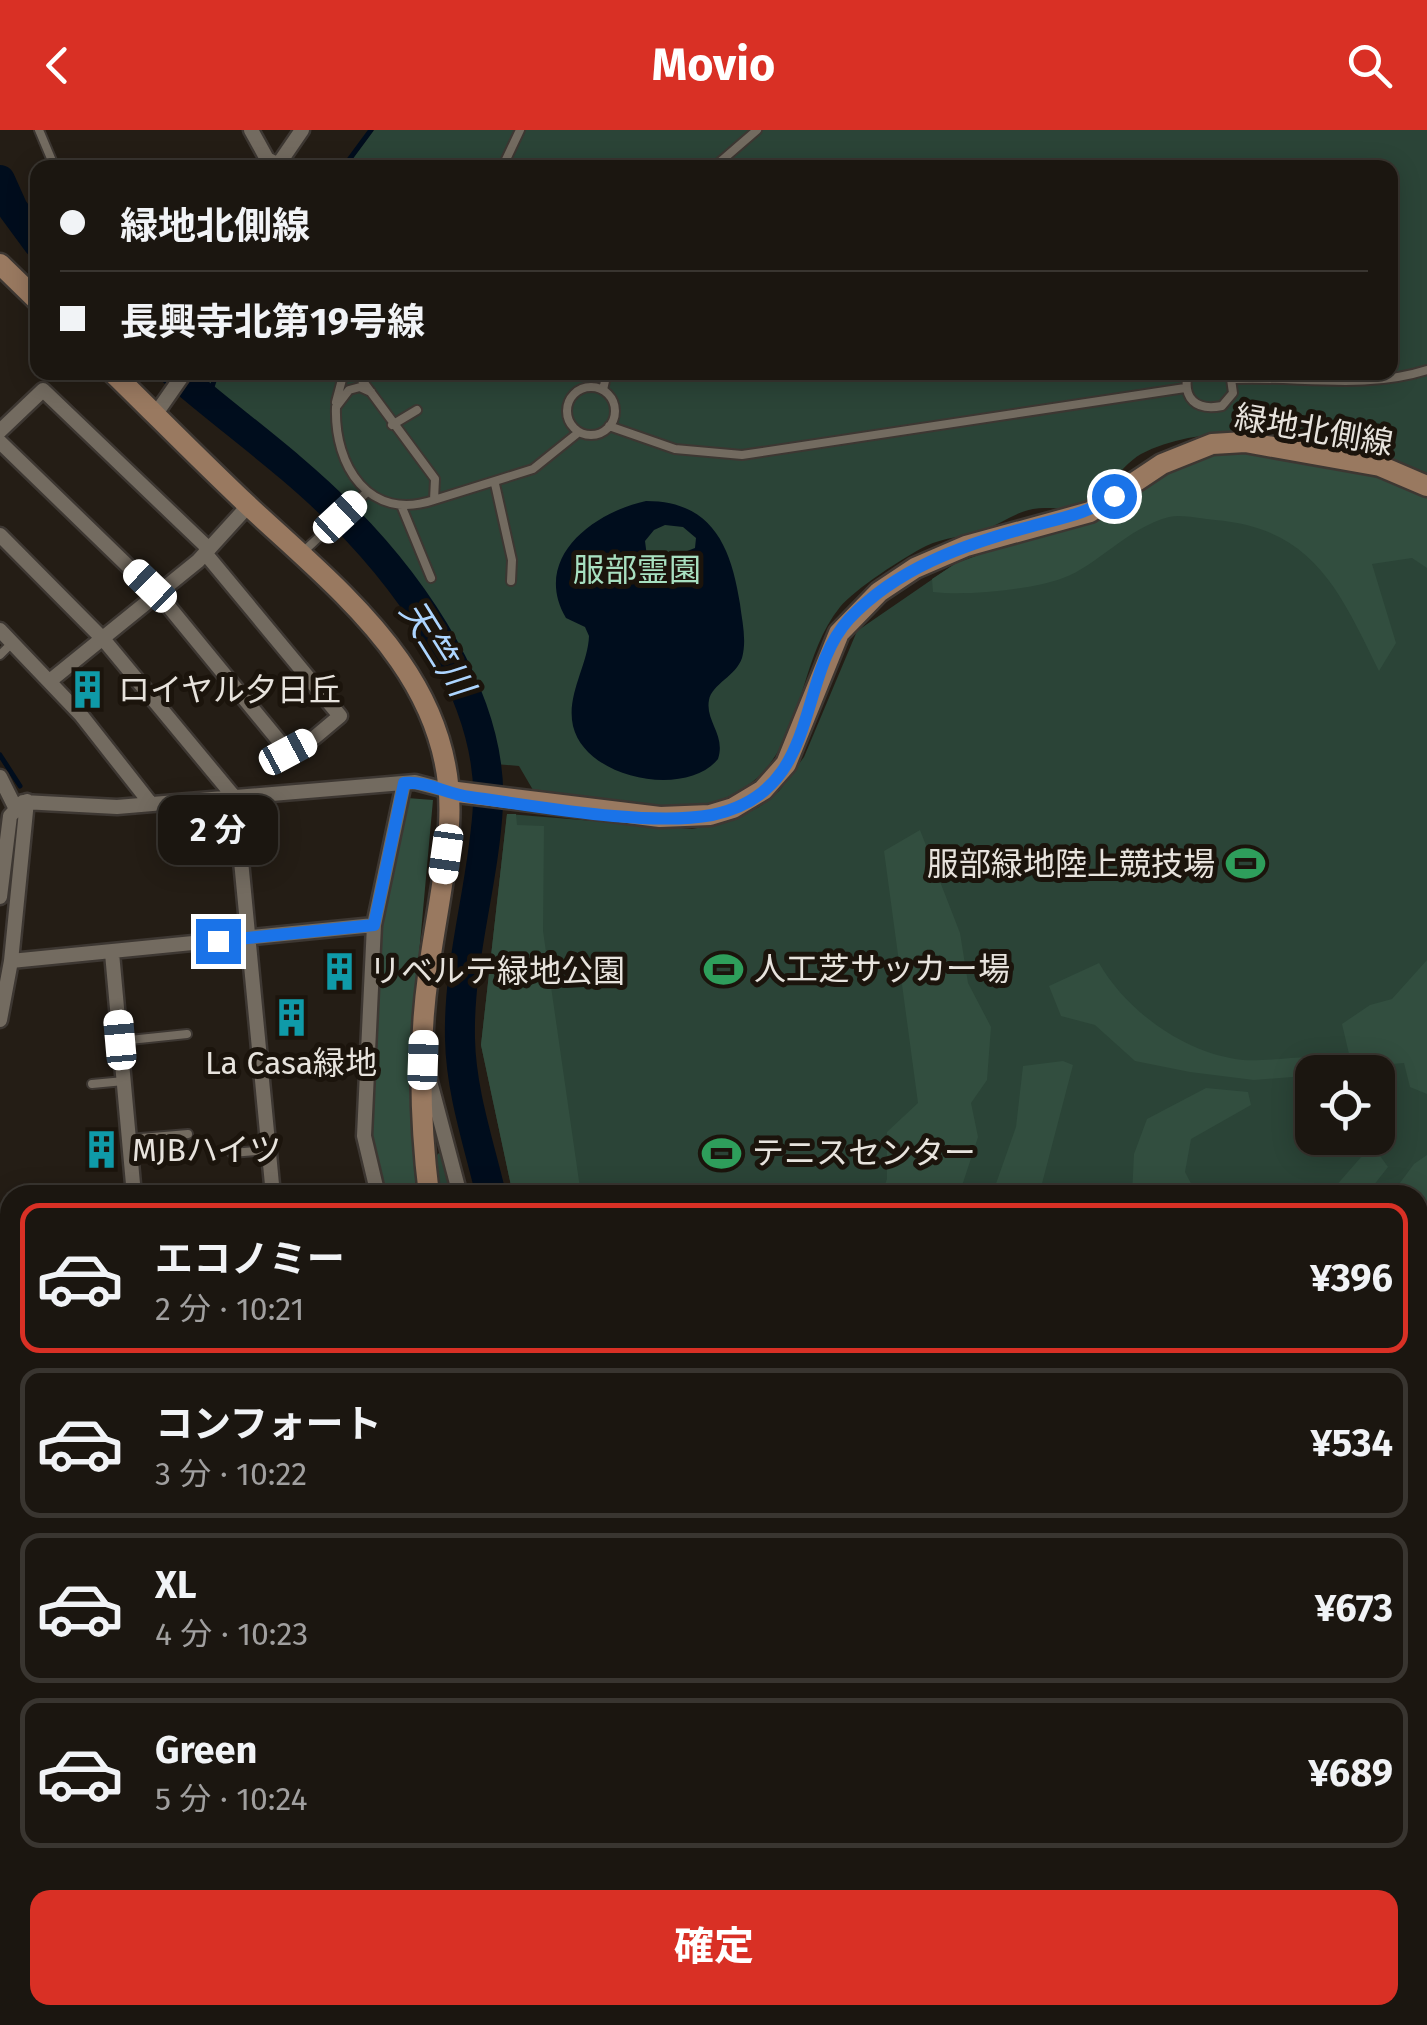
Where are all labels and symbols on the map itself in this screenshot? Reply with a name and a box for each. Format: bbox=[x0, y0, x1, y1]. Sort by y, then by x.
street label: 緑地北側線 bbox=[1232, 397, 1396, 463]
route start bbox=[1092, 474, 1137, 519]
car bbox=[308, 486, 372, 548]
park label: 服部霊園 bbox=[573, 551, 701, 589]
car bbox=[118, 554, 182, 618]
water label: 天竺川 bbox=[391, 592, 485, 707]
building icon: ロイヤル夕日丘 bbox=[67, 669, 109, 711]
place label: ロイヤル夕日丘 bbox=[118, 671, 341, 709]
car bbox=[254, 725, 322, 779]
callout: 2 分 bbox=[158, 796, 278, 866]
car bbox=[427, 822, 465, 886]
sports icon: 服部緑地陸上競技場 bbox=[1224, 843, 1266, 885]
place label: 服部緑地陸上競技場 bbox=[927, 845, 1215, 883]
route end bbox=[196, 919, 241, 964]
sports icon: 人工芝サッカー場 bbox=[703, 948, 745, 990]
building icon: リベルテ緑地公園 bbox=[318, 950, 360, 992]
place label: 人工芝サッカー場 bbox=[754, 950, 1010, 988]
place label: リベルテ緑地公園 bbox=[369, 952, 625, 990]
building icon: La Casa緑地 bbox=[270, 997, 312, 1039]
car bbox=[102, 1009, 138, 1071]
car bbox=[407, 1029, 439, 1091]
place label: La Casa緑地 bbox=[205, 1044, 377, 1082]
building icon: MJBハイツ bbox=[81, 1129, 123, 1171]
place label: MJBハイツ bbox=[132, 1131, 281, 1169]
sports icon: テニスセンター bbox=[701, 1132, 743, 1174]
place label: テニスセンター bbox=[752, 1134, 976, 1172]

